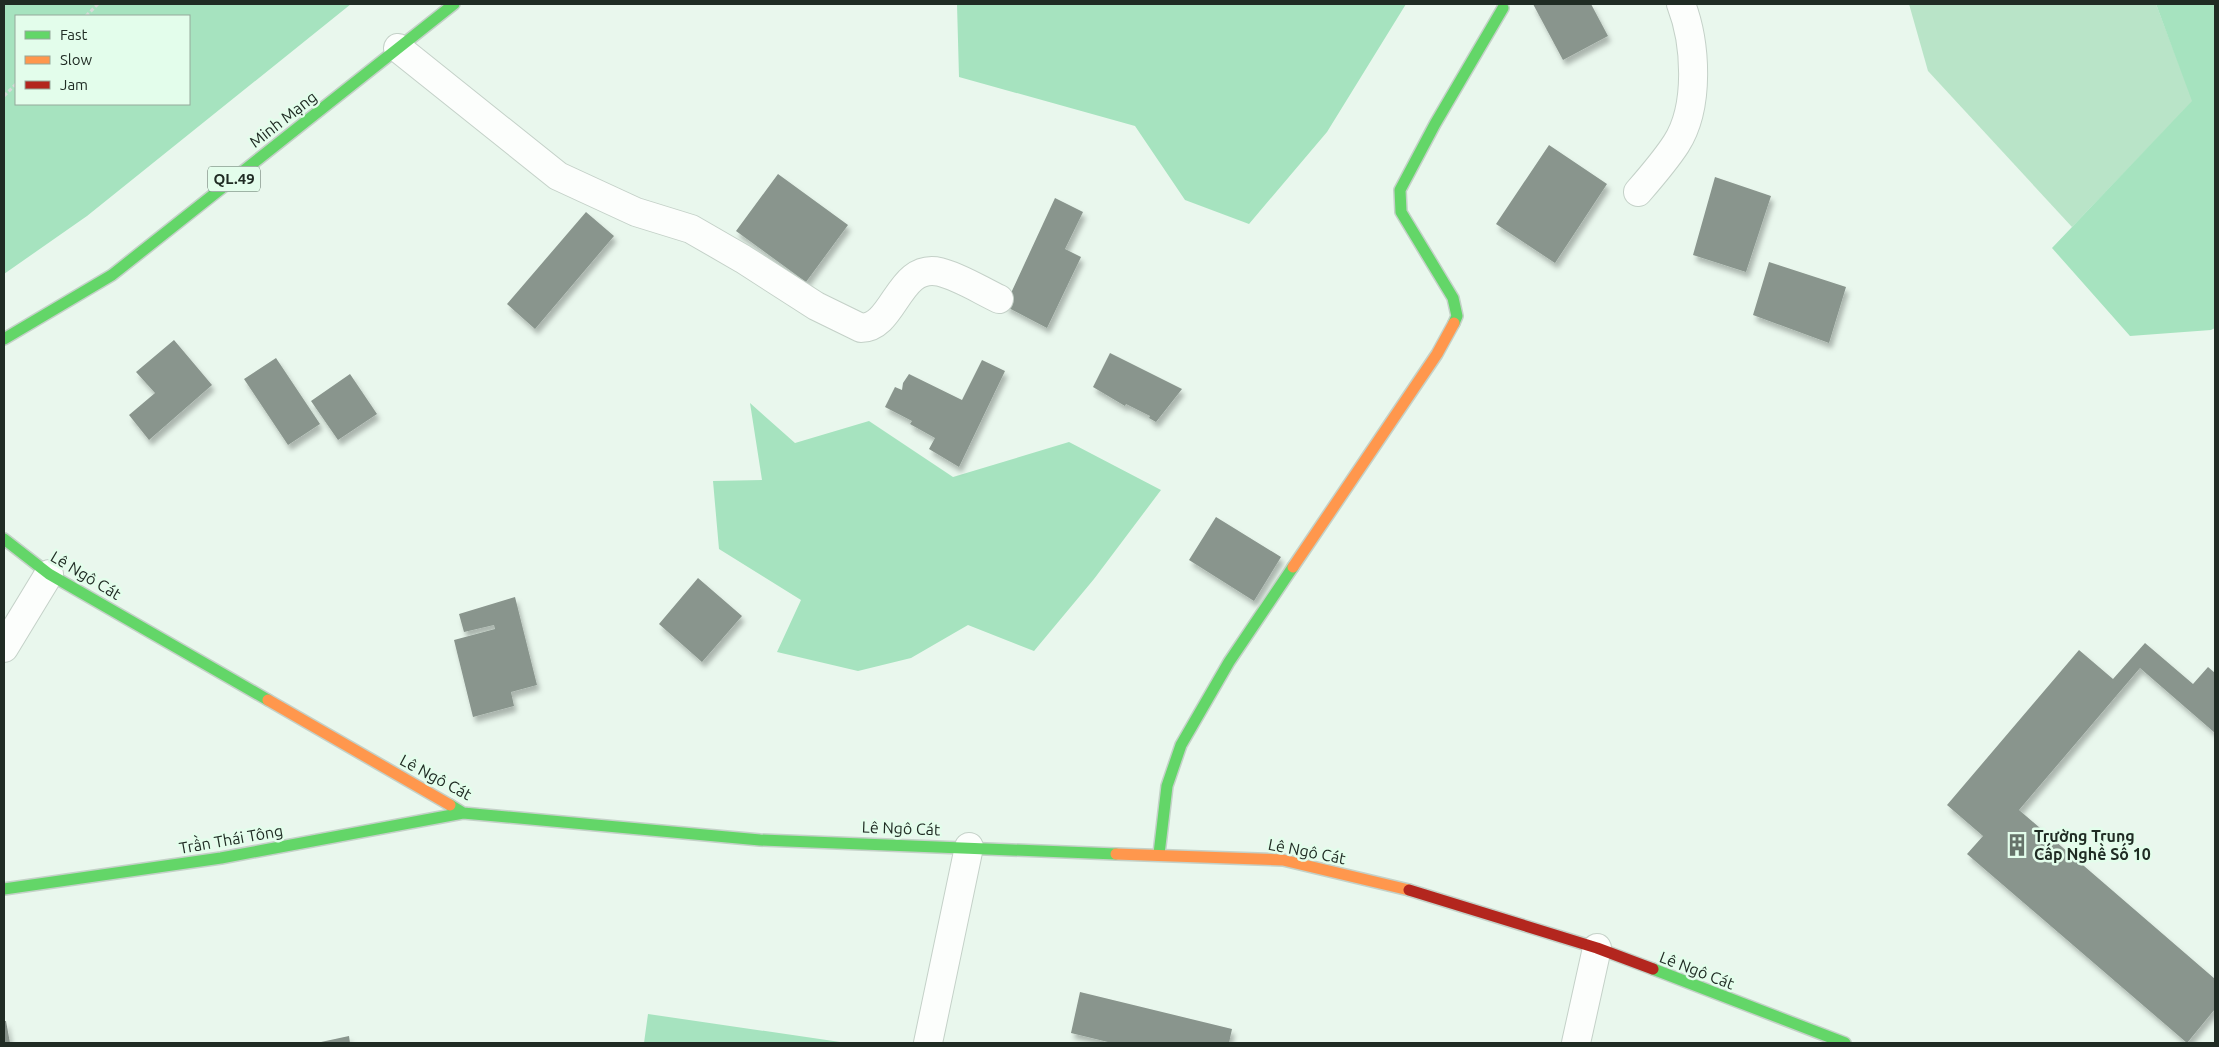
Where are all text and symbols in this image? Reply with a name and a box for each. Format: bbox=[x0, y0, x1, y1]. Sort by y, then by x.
legend bbox=[15, 15, 190, 105]
text: Fast bbox=[60, 26, 88, 43]
text: Slow bbox=[60, 51, 93, 68]
text: Jam bbox=[60, 76, 88, 93]
street label: Minh Mạng bbox=[246, 87, 320, 151]
road number: QL.49 bbox=[208, 166, 260, 192]
street label: Lê Ngô Cát bbox=[48, 547, 125, 603]
street label: Lê Ngô Cát bbox=[397, 751, 476, 804]
street label: Trần Thái Tông bbox=[177, 818, 284, 857]
street label: Lê Ngô Cát bbox=[861, 818, 941, 838]
place label: Trường Trung Cấp Nghề Số 10 bbox=[2034, 827, 2151, 863]
building icon: Trường Trung Cấp Nghề Số 10 bbox=[2004, 832, 2030, 858]
street label: Lê Ngô Cát bbox=[1267, 835, 1348, 867]
street label: Lê Ngô Cát bbox=[1657, 948, 1738, 993]

